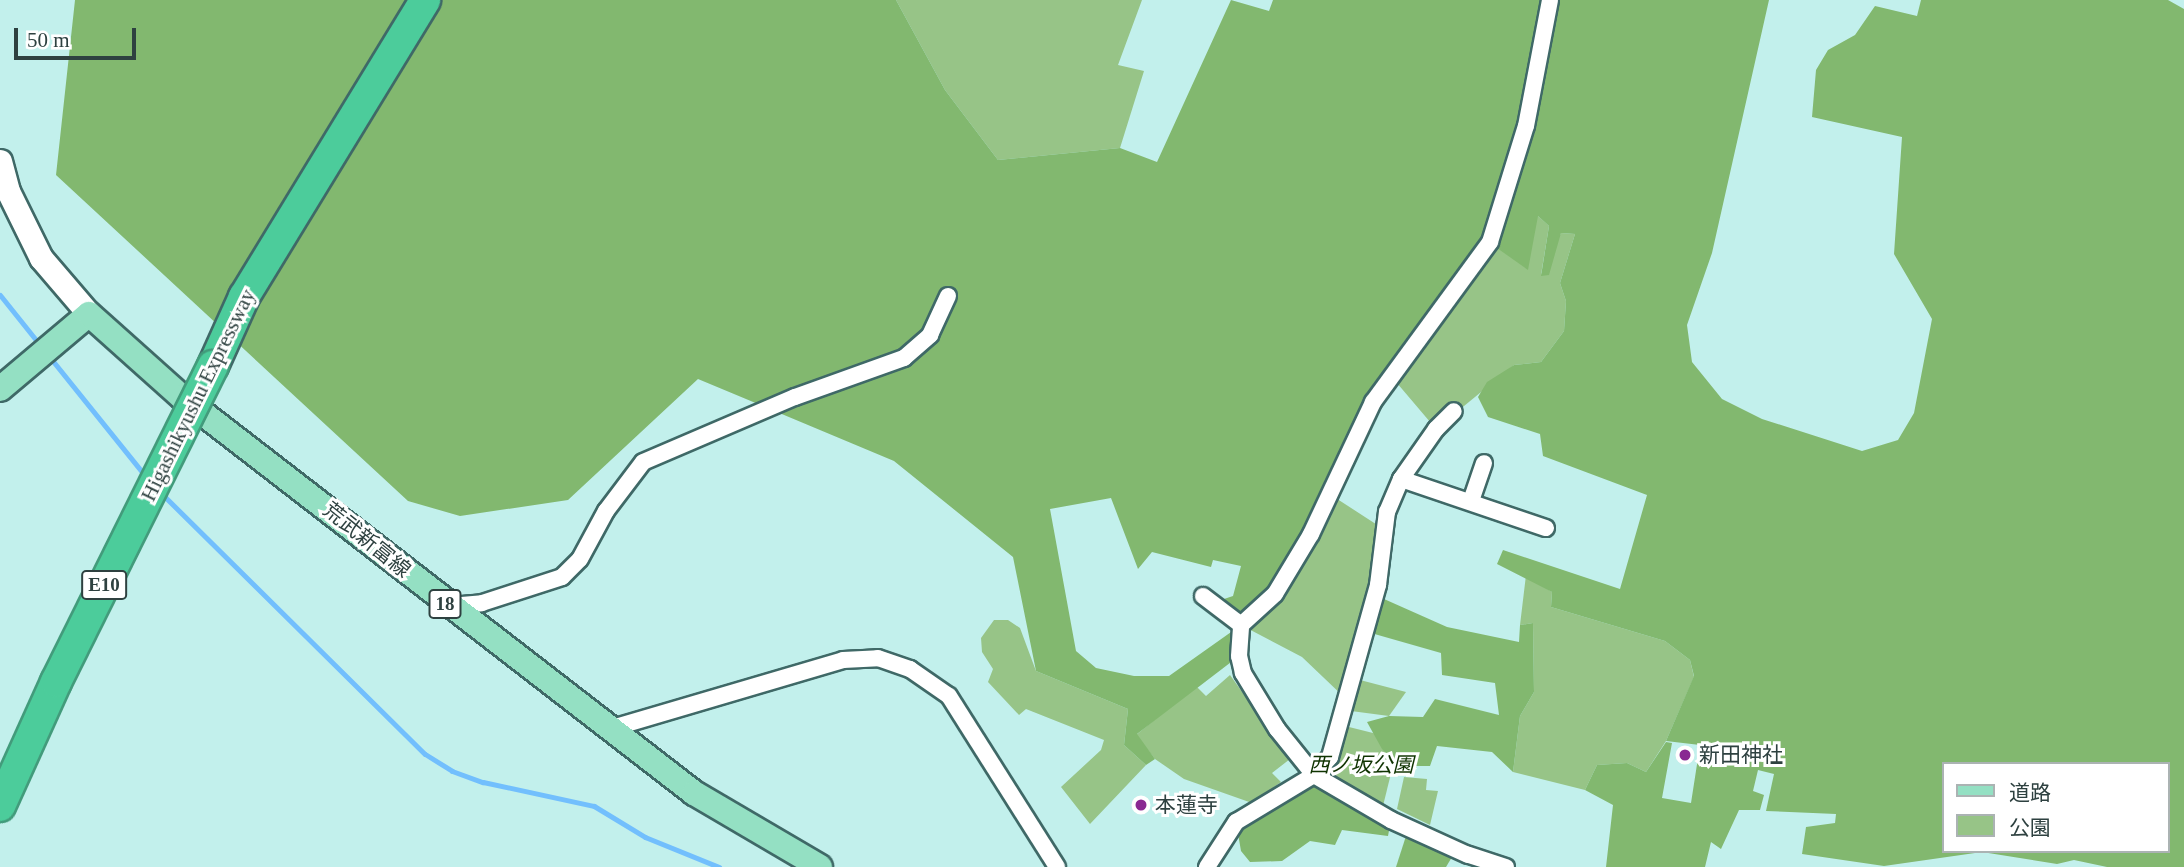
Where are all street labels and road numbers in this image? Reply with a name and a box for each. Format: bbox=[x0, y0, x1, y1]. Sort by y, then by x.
street label: Higashikyushu Expressway bbox=[136, 285, 260, 505]
street label: 荒武新富線 bbox=[318, 497, 416, 583]
road number: E10 bbox=[80, 570, 128, 600]
road number: 18 bbox=[428, 589, 462, 620]

